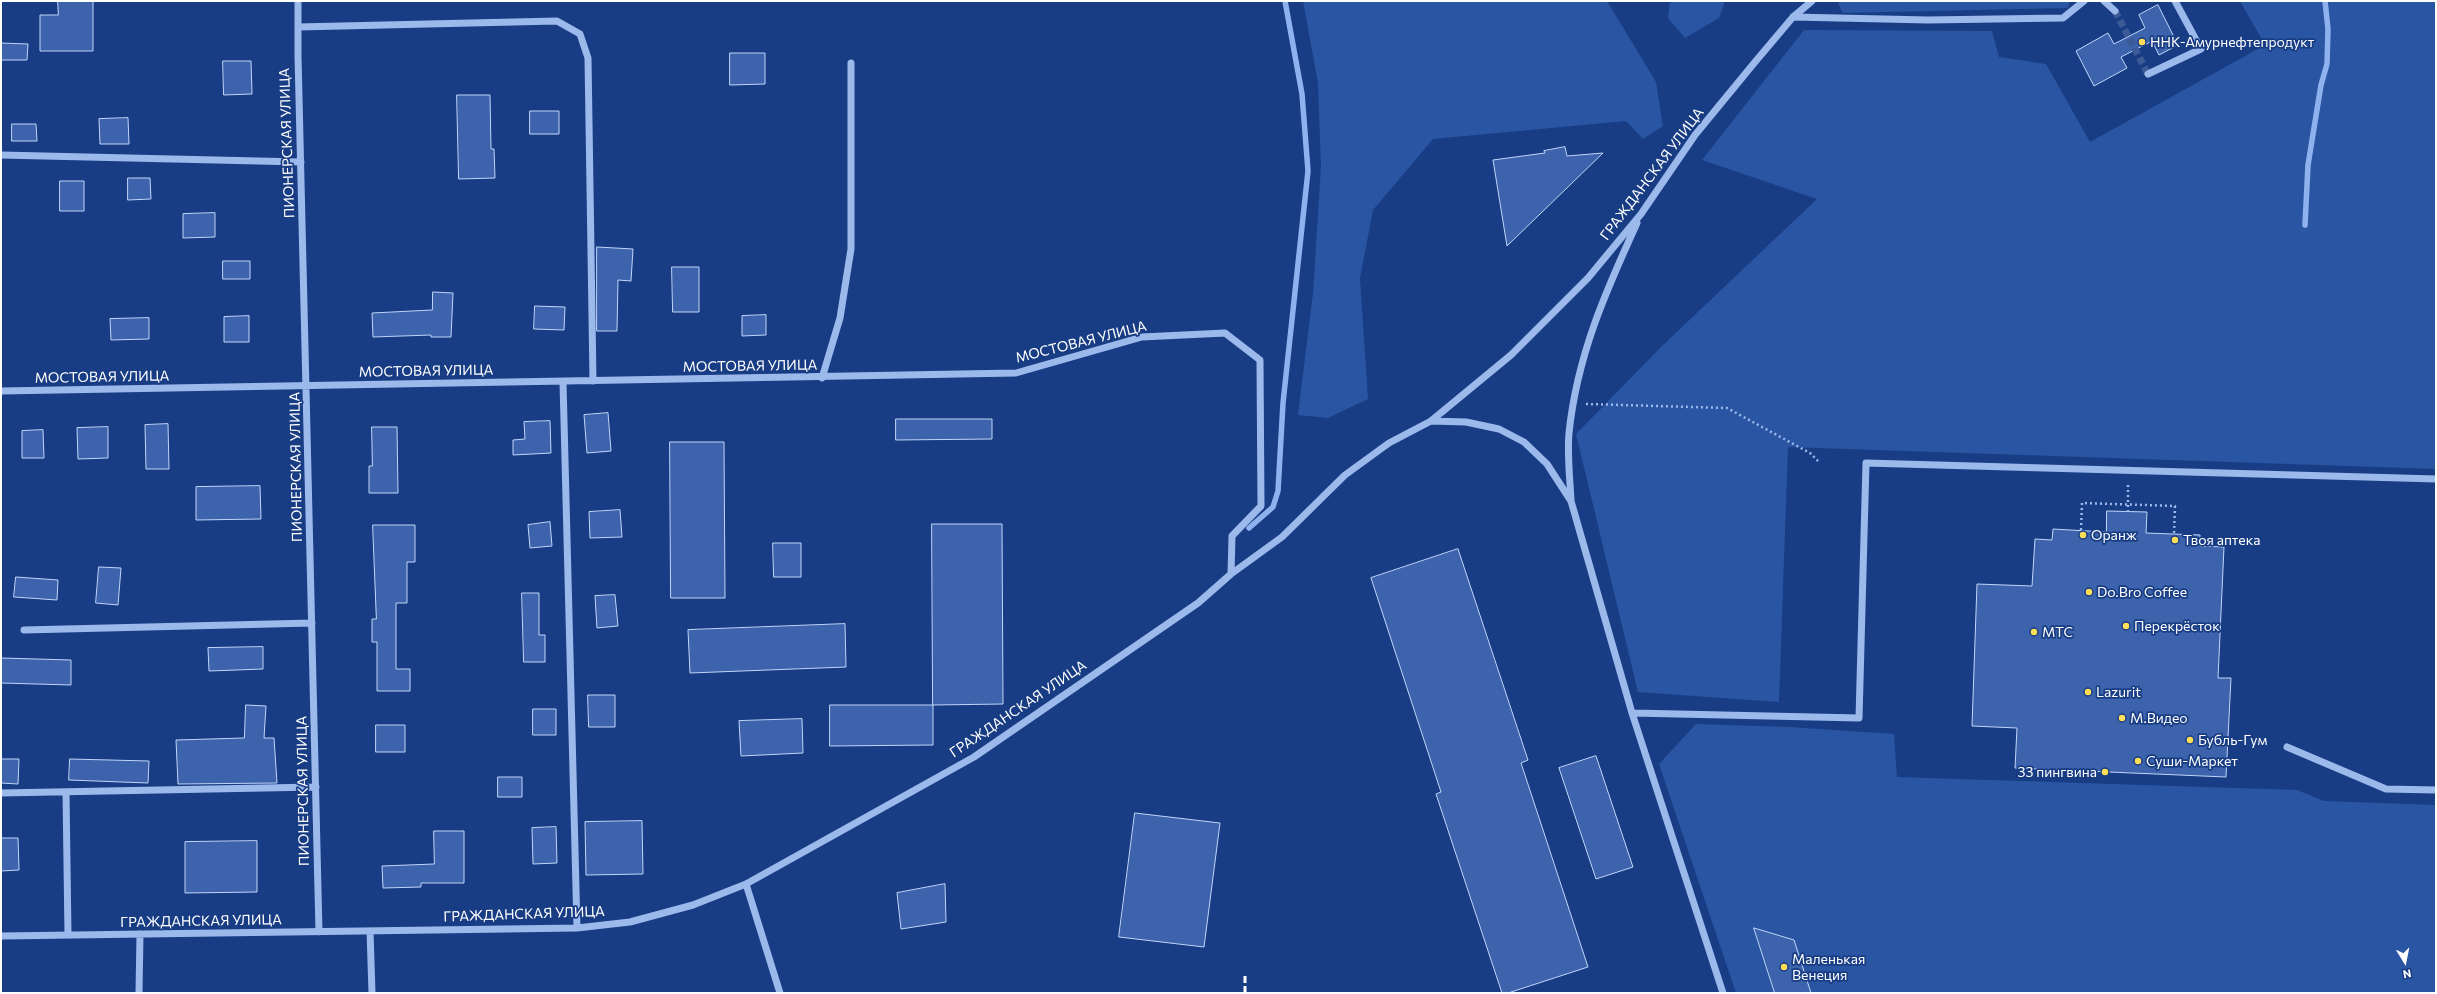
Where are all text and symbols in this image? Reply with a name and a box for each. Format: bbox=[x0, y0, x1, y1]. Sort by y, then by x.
place label: ННК-Амурнефтепродукт bbox=[2150, 34, 2314, 50]
marker: ННК-Амурнефтепродукт bbox=[2137, 37, 2147, 47]
street label: ПИОНЕРСКАЯ УЛИЦА bbox=[276, 68, 298, 218]
street label: ГРАЖДАНСКАЯ УЛИЦА bbox=[1597, 104, 1707, 244]
street label: МОСТОВАЯ УЛИЦА bbox=[1014, 318, 1148, 366]
street label: МОСТОВАЯ УЛИЦА bbox=[683, 356, 817, 376]
street label: МОСТОВАЯ УЛИЦА bbox=[359, 361, 493, 381]
street label: МОСТОВАЯ УЛИЦА bbox=[35, 367, 169, 387]
street label: ПИОНЕРСКАЯ УЛИЦА bbox=[286, 392, 306, 542]
place label: Оранж bbox=[2091, 527, 2137, 543]
marker: Оранж bbox=[2078, 530, 2088, 540]
place label: Твоя аптека bbox=[2183, 532, 2260, 548]
marker: Твоя аптека bbox=[2170, 535, 2180, 545]
place label: Do.Bro Coffee bbox=[2097, 584, 2187, 600]
marker: Do.Bro Coffee bbox=[2084, 587, 2094, 597]
place label: Перекрёсток bbox=[2134, 618, 2220, 634]
marker: Перекрёсток bbox=[2121, 621, 2131, 631]
place label: МТС bbox=[2042, 624, 2073, 640]
marker: МТС bbox=[2029, 627, 2039, 637]
street label: ГРАЖДАНСКАЯ УЛИЦА bbox=[946, 657, 1090, 761]
place label: Lazurit bbox=[2096, 684, 2141, 700]
marker: Lazurit bbox=[2083, 687, 2093, 697]
place label: М.Видео bbox=[2130, 710, 2188, 726]
marker: М.Видео bbox=[2117, 713, 2127, 723]
street label: ПИОНЕРСКАЯ УЛИЦА bbox=[293, 716, 313, 866]
place label: Бубль-Гум bbox=[2198, 732, 2267, 748]
marker: Бубль-Гум bbox=[2185, 735, 2195, 745]
place label: Суши-Маркет bbox=[2146, 753, 2238, 769]
marker: Суши-Маркет bbox=[2133, 756, 2143, 766]
place label: 33 пингвина bbox=[2018, 764, 2097, 780]
marker: 33 пингвина bbox=[2100, 767, 2110, 777]
street label: ГРАЖДАНСКАЯ УЛИЦА bbox=[443, 903, 605, 925]
street label: ГРАЖДАНСКАЯ УЛИЦА bbox=[120, 911, 282, 931]
north arrow bbox=[2385, 942, 2425, 982]
place label: Маленькая Венеция bbox=[1792, 951, 1865, 984]
marker: Маленькая Венеция bbox=[1779, 962, 1789, 972]
text: N bbox=[2402, 967, 2412, 981]

